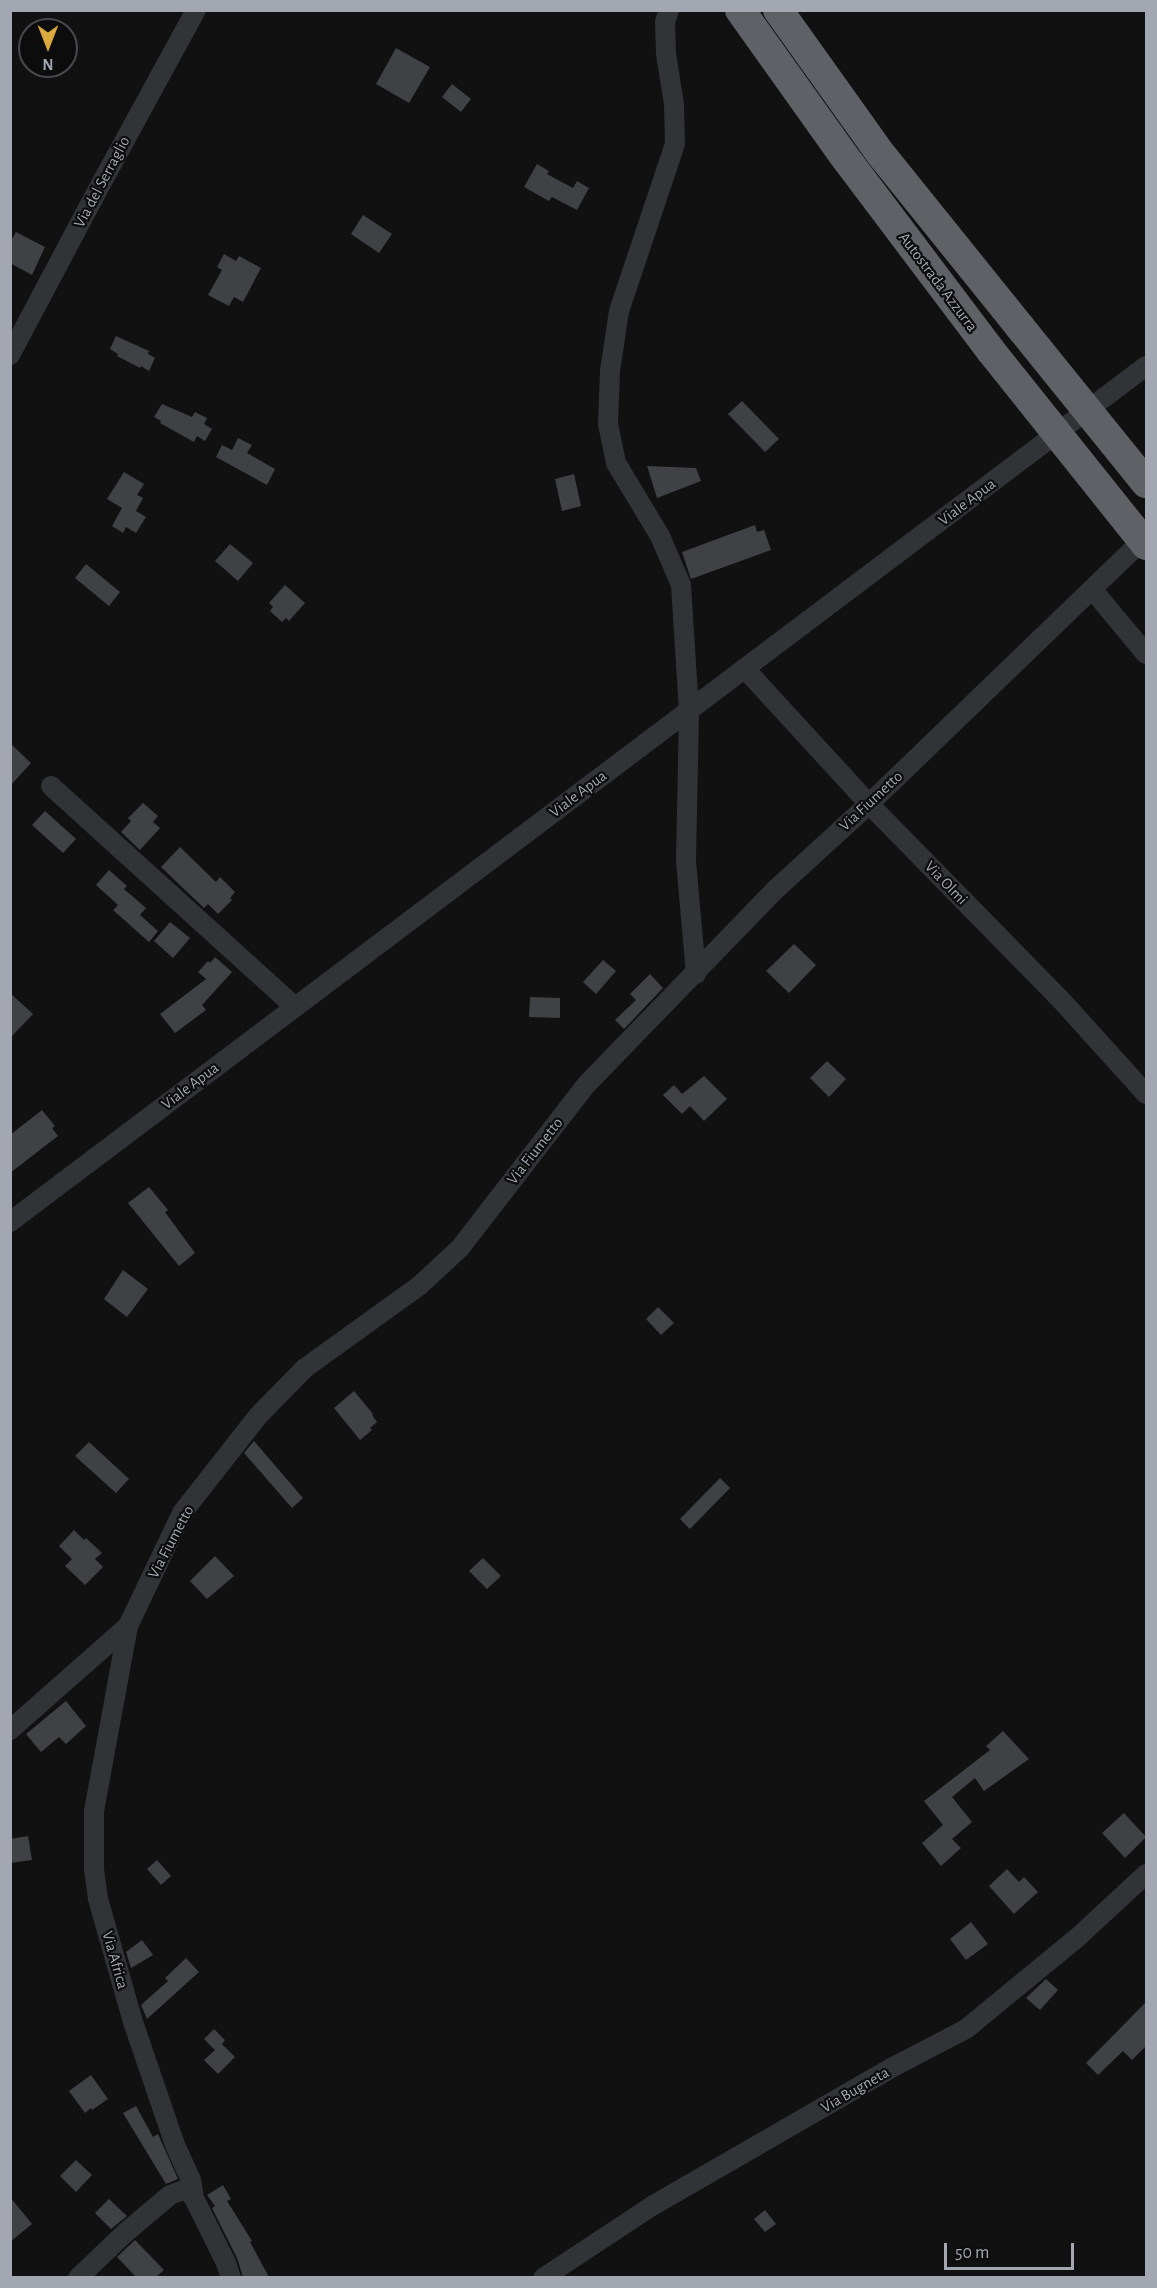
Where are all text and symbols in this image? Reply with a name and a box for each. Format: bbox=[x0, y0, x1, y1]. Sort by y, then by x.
north arrow bbox=[18, 18, 78, 78]
text: N bbox=[42, 56, 54, 72]
street label: Via del Serraglio bbox=[70, 133, 134, 231]
street label: Autostrada Azzurra bbox=[894, 228, 982, 336]
street label: Viale Apua bbox=[935, 474, 999, 530]
street label: Viale Apua bbox=[546, 766, 610, 822]
street label: Via Fiumetto bbox=[835, 767, 907, 835]
street label: Via Olmi bbox=[920, 857, 972, 909]
street label: Viale Apua bbox=[158, 1058, 222, 1114]
street label: Via Fiumetto bbox=[503, 1114, 567, 1188]
street label: Via Fiumetto bbox=[144, 1502, 198, 1582]
street label: Via Africa bbox=[98, 1929, 132, 1991]
street label: Via Bugneta bbox=[817, 2063, 893, 2117]
scale bar bbox=[947, 2231, 1078, 2269]
text: 50 m bbox=[955, 2244, 989, 2262]

